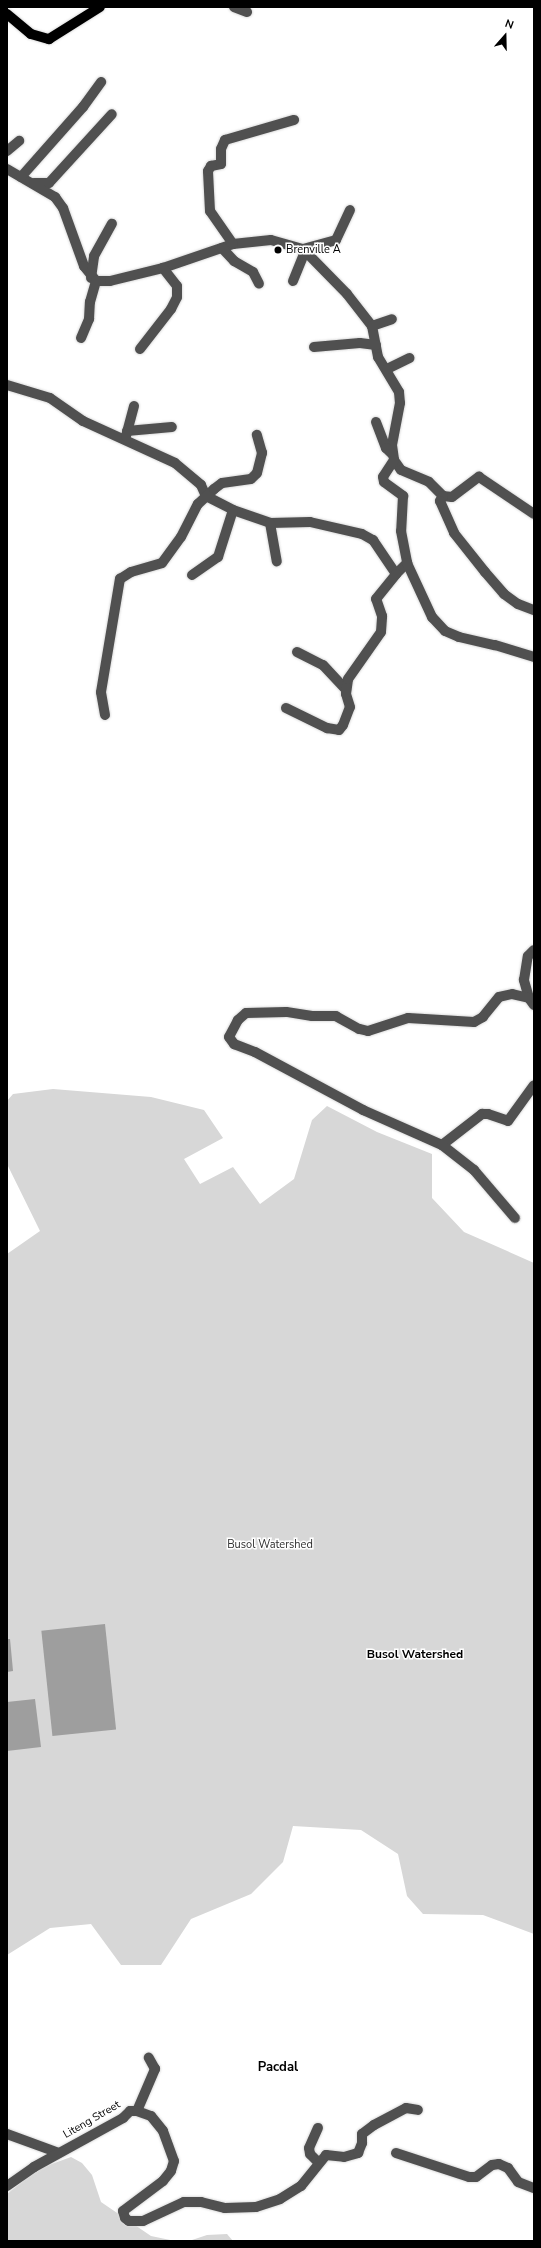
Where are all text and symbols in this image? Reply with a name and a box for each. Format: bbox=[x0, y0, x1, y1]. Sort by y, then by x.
north arrow bbox=[485, 16, 525, 56]
text: N bbox=[503, 16, 516, 33]
place label: Brenville A bbox=[286, 243, 341, 257]
marker: Brenville A bbox=[273, 245, 283, 255]
park label: Busol Watershed bbox=[227, 1538, 313, 1552]
district label: Busol Watershed bbox=[367, 1648, 463, 1662]
district label: Pacdal bbox=[258, 2059, 298, 2075]
street label: Liteng Street bbox=[61, 2098, 123, 2142]

